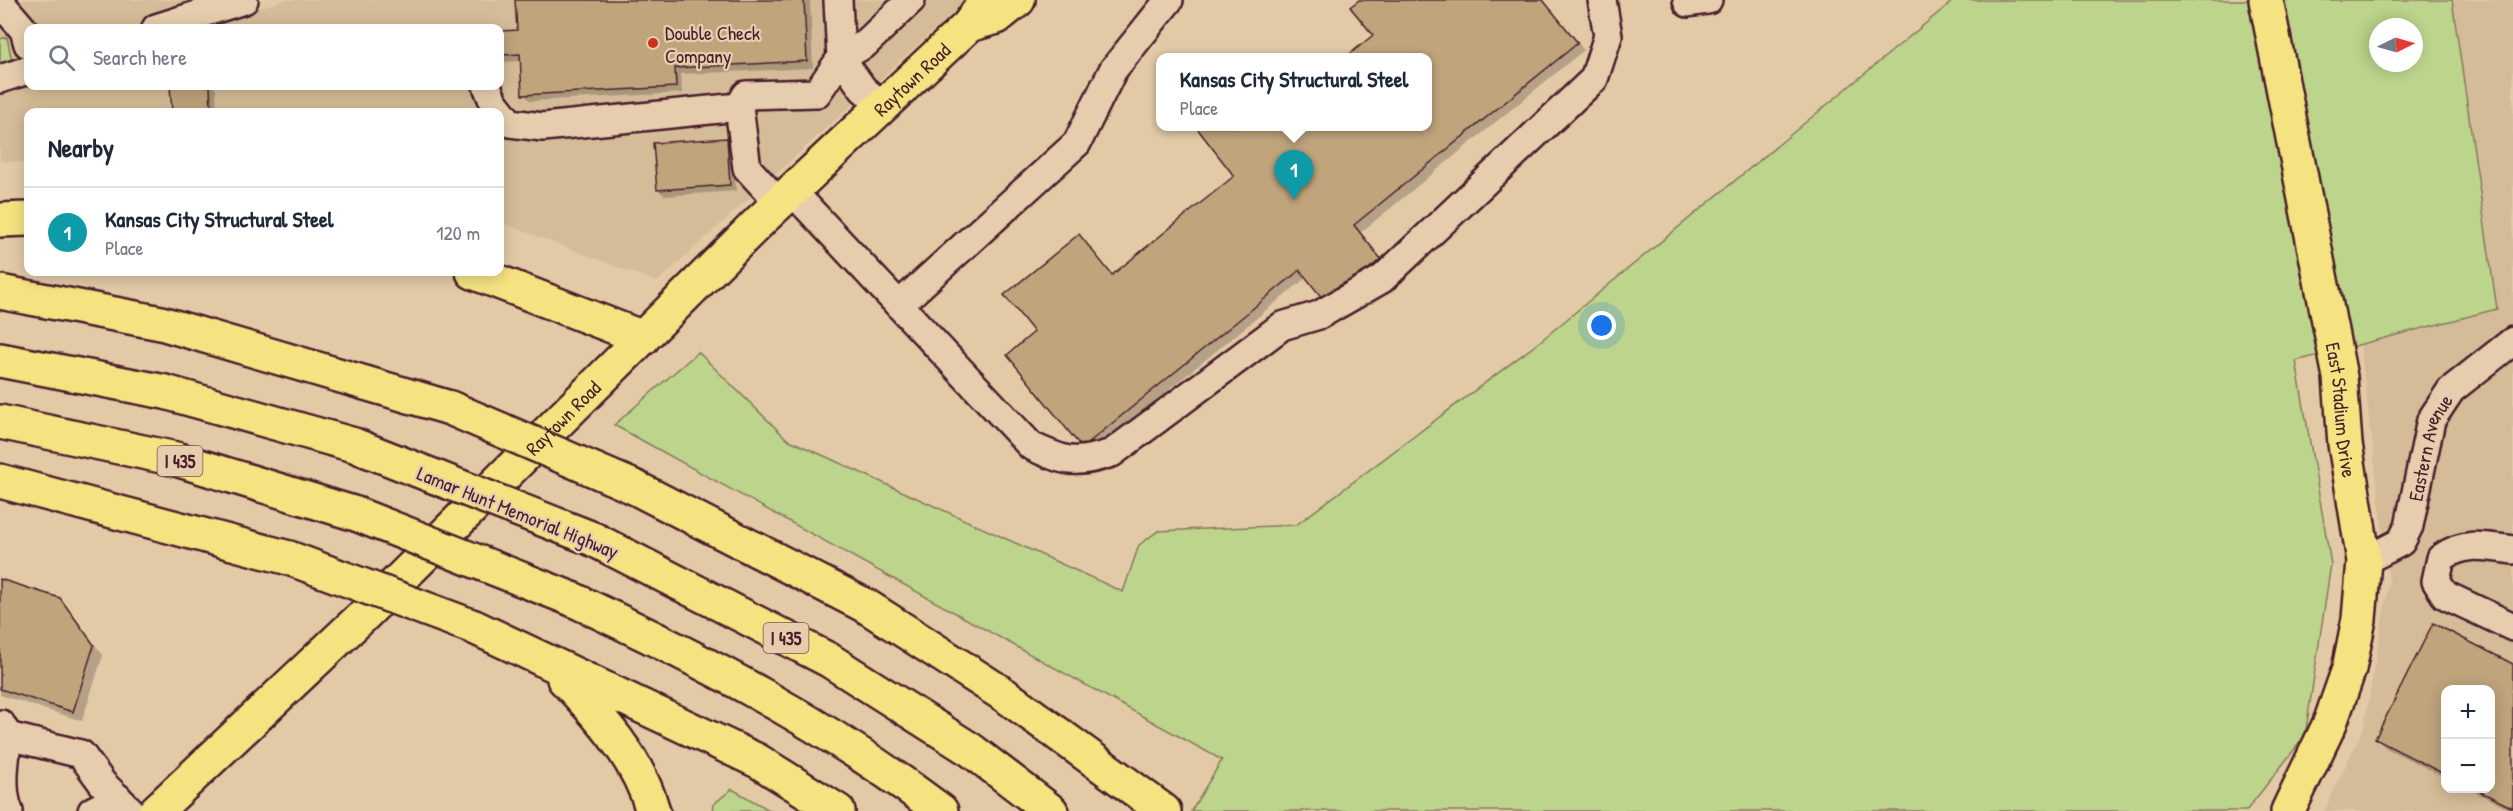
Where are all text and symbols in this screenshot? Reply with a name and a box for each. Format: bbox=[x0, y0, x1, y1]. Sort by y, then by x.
north arrow bbox=[2369, 18, 2423, 72]
place label: Double Check Company bbox=[665, 19, 760, 69]
search box bbox=[24, 24, 504, 90]
marker: Double Check Company bbox=[646, 36, 660, 50]
street label: Raytown Road bbox=[867, 36, 956, 122]
icon: search bbox=[45, 41, 78, 74]
text: Search here bbox=[93, 42, 187, 72]
popup bbox=[1156, 53, 1432, 131]
text: Kansas City Structural Steel bbox=[1180, 64, 1408, 94]
text: Place bbox=[1180, 94, 1218, 121]
text: Nearby bbox=[48, 130, 114, 165]
pin: 1 bbox=[1274, 150, 1314, 200]
text: Kansas City Structural Steel bbox=[105, 204, 334, 234]
text: 1 bbox=[64, 219, 71, 246]
text: 120 m bbox=[436, 219, 480, 246]
text: Place bbox=[105, 234, 144, 261]
your location bbox=[1587, 311, 1616, 340]
street label: East Stadium Drive bbox=[2320, 340, 2364, 479]
street label: Raytown Road bbox=[519, 374, 606, 461]
street label: Eastern Avenue bbox=[2401, 388, 2458, 503]
road number: I 435 bbox=[158, 446, 202, 476]
street label: Lamar Hunt Memorial Highway bbox=[413, 459, 623, 565]
road number: I 435 bbox=[764, 623, 808, 653]
map controls bbox=[2441, 685, 2495, 793]
button: + bbox=[2441, 685, 2495, 739]
button: − bbox=[2441, 739, 2495, 793]

